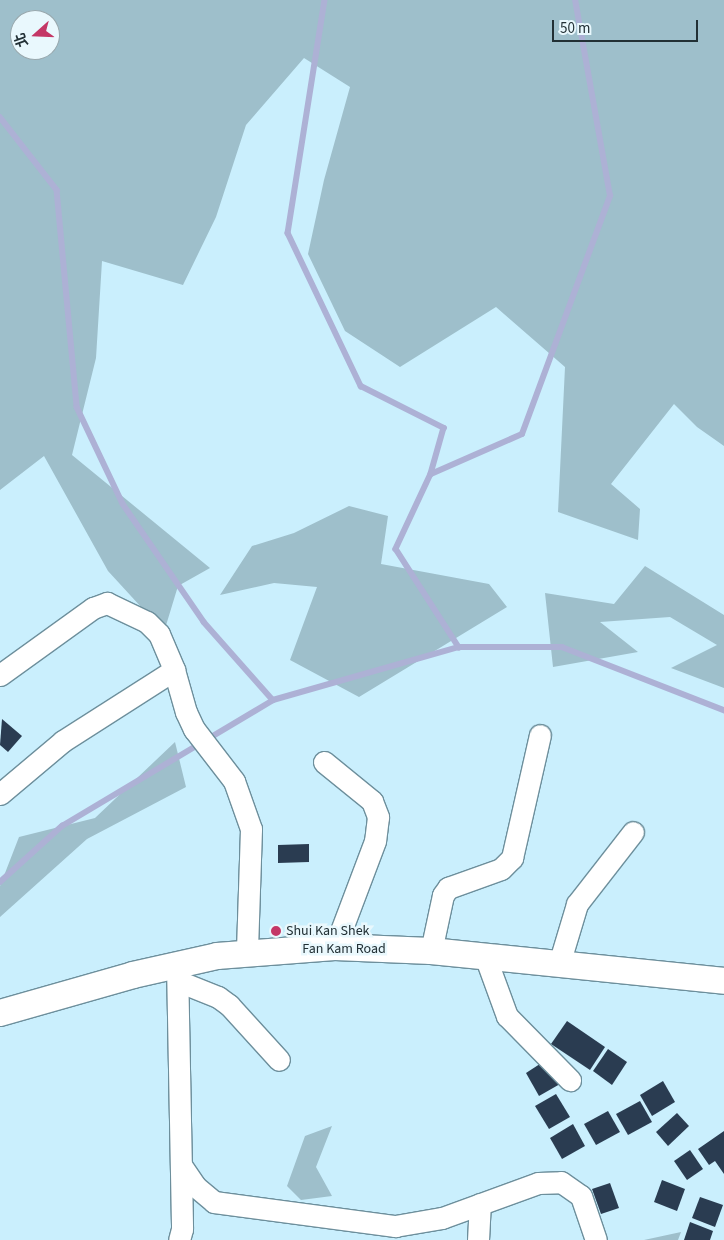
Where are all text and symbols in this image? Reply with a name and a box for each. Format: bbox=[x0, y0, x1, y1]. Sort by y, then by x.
north arrow bbox=[10, 10, 60, 60]
scale bar bbox=[554, 10, 700, 42]
text: 50 m bbox=[560, 18, 590, 39]
text: 北 bbox=[10, 30, 34, 50]
place label: Shui Kan Shek bbox=[286, 923, 370, 939]
marker: Shui Kan Shek bbox=[270, 925, 282, 937]
street label: Fan Kam Road bbox=[302, 941, 386, 957]

